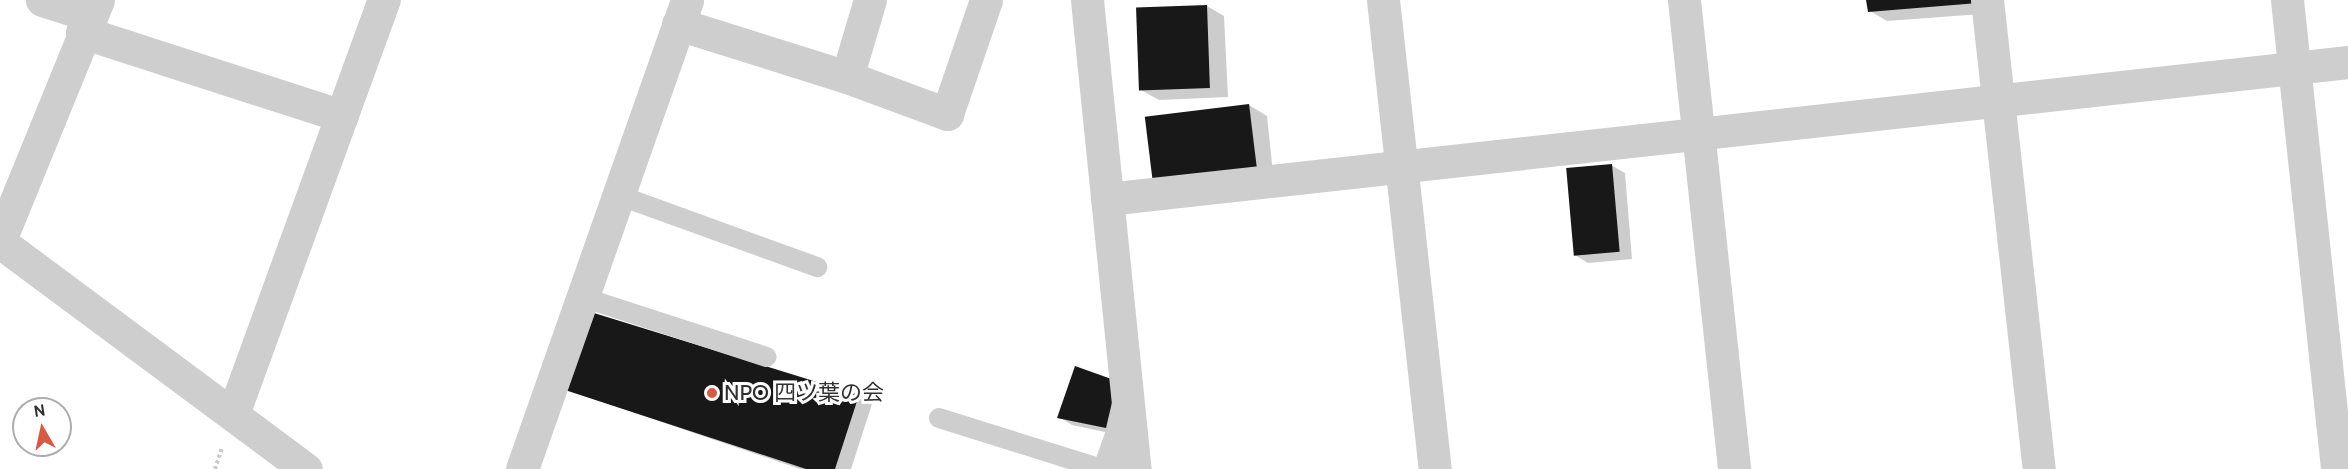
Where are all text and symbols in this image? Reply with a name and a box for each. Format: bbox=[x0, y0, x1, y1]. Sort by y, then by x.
place label: NPO 四ツ葉の会 bbox=[724, 380, 884, 406]
marker: NPO 四ツ葉の会 bbox=[705, 386, 719, 400]
north arrow bbox=[12, 397, 72, 457]
text: N bbox=[32, 400, 46, 421]

